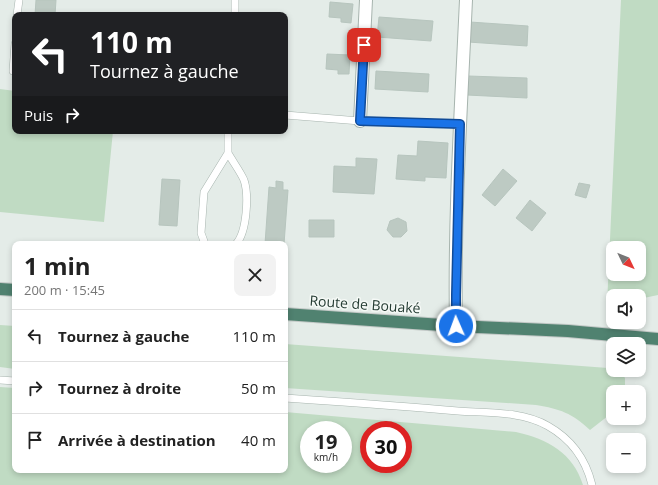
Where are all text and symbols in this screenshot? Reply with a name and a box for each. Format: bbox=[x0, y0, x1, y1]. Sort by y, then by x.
text: 110 m bbox=[90, 23, 173, 61]
icon: left bbox=[24, 28, 76, 80]
pin bbox=[347, 28, 381, 62]
icon: arrive bbox=[353, 34, 375, 56]
text: Tournez à gauche bbox=[90, 59, 239, 83]
icon: right bbox=[61, 104, 83, 126]
text: Puis bbox=[24, 105, 53, 125]
north arrow bbox=[606, 241, 646, 281]
map controls bbox=[606, 241, 646, 473]
text: 1 min bbox=[24, 249, 91, 282]
button: close bbox=[234, 254, 276, 296]
text: 200 m · 15:45 bbox=[24, 281, 105, 299]
button: sound bbox=[606, 289, 646, 329]
street label: Route de Bouaké bbox=[309, 291, 421, 317]
position arrow bbox=[435, 305, 477, 347]
icon: left bbox=[24, 325, 46, 347]
text: Tournez à gauche bbox=[58, 326, 189, 346]
text: 110 m bbox=[232, 326, 276, 346]
button: layers bbox=[606, 337, 646, 377]
icon: right bbox=[24, 377, 46, 399]
text: Tournez à droite bbox=[58, 378, 181, 398]
text: 50 m bbox=[241, 378, 276, 398]
button: + bbox=[606, 385, 646, 425]
speed limit sign: 30 bbox=[360, 421, 412, 473]
text: 19 bbox=[315, 428, 337, 455]
icon: arrive bbox=[24, 429, 46, 451]
text: Arrivée à destination bbox=[58, 430, 216, 450]
text: 40 m bbox=[241, 430, 276, 450]
button: − bbox=[606, 433, 646, 473]
text: km/h bbox=[314, 450, 338, 464]

